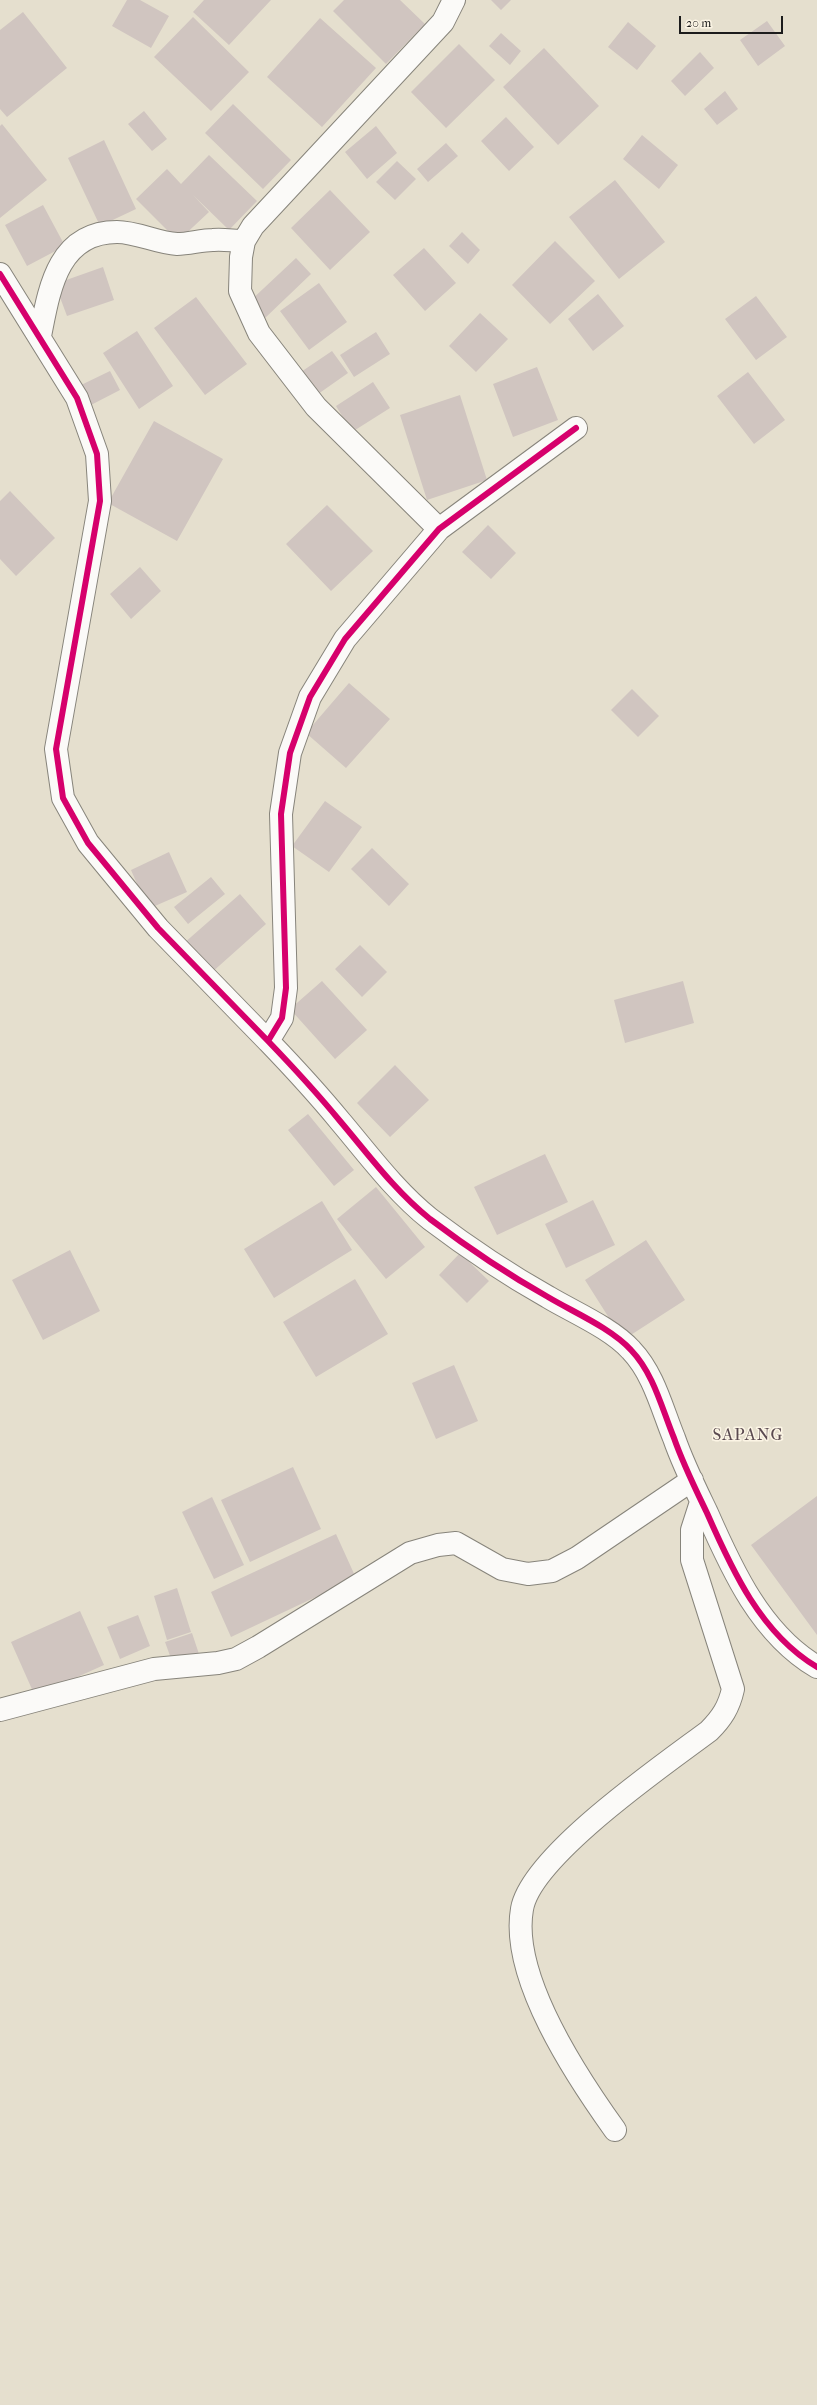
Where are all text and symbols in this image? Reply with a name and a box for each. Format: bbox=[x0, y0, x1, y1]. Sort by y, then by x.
scale bar bbox=[681, 8, 785, 34]
text: 20 m bbox=[686, 16, 711, 30]
district label: SAPANG bbox=[712, 1426, 784, 1446]

